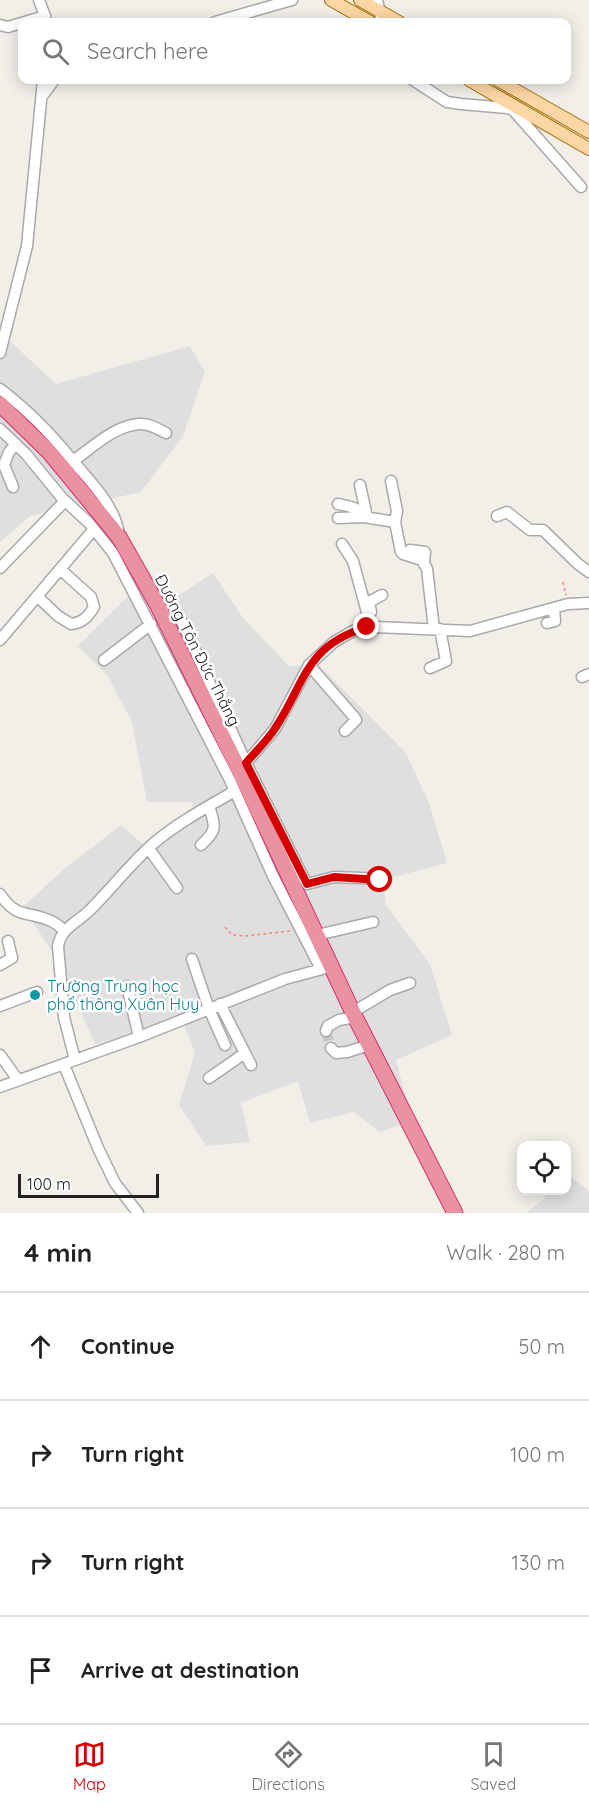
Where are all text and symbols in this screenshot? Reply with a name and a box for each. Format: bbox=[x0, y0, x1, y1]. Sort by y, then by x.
search box bbox=[18, 18, 571, 84]
icon: search bbox=[39, 35, 72, 68]
text: Search here bbox=[87, 37, 208, 65]
street label: Đường Tôn Đức Thắng bbox=[151, 571, 245, 729]
route end bbox=[353, 613, 379, 639]
route start bbox=[366, 866, 392, 892]
place label: Trường Trung học phổ thông Xuân Huy bbox=[47, 976, 199, 1014]
marker: Trường Trung học phổ thông Xuân Huy bbox=[28, 988, 42, 1002]
map controls bbox=[517, 1141, 571, 1195]
button: locate bbox=[517, 1141, 571, 1195]
scale bar bbox=[18, 1171, 159, 1198]
text: 100 m bbox=[27, 1174, 71, 1194]
text: 4 min bbox=[24, 1236, 92, 1269]
text: Walk · 280 m bbox=[446, 1240, 565, 1265]
icon: ahead bbox=[24, 1330, 57, 1363]
text: Continue bbox=[81, 1332, 175, 1360]
text: 50 m bbox=[519, 1334, 565, 1359]
icon: right bbox=[24, 1438, 57, 1471]
text: Turn right bbox=[81, 1440, 185, 1468]
text: 100 m bbox=[510, 1442, 565, 1467]
icon: right bbox=[24, 1546, 57, 1579]
text: Turn right bbox=[81, 1548, 185, 1576]
text: 130 m bbox=[512, 1550, 565, 1575]
icon: arrive bbox=[24, 1654, 57, 1687]
text: Arrive at destination bbox=[81, 1656, 299, 1684]
tab: Map bbox=[73, 1738, 106, 1794]
tab: Directions bbox=[252, 1738, 325, 1794]
tab: Saved bbox=[471, 1738, 516, 1794]

